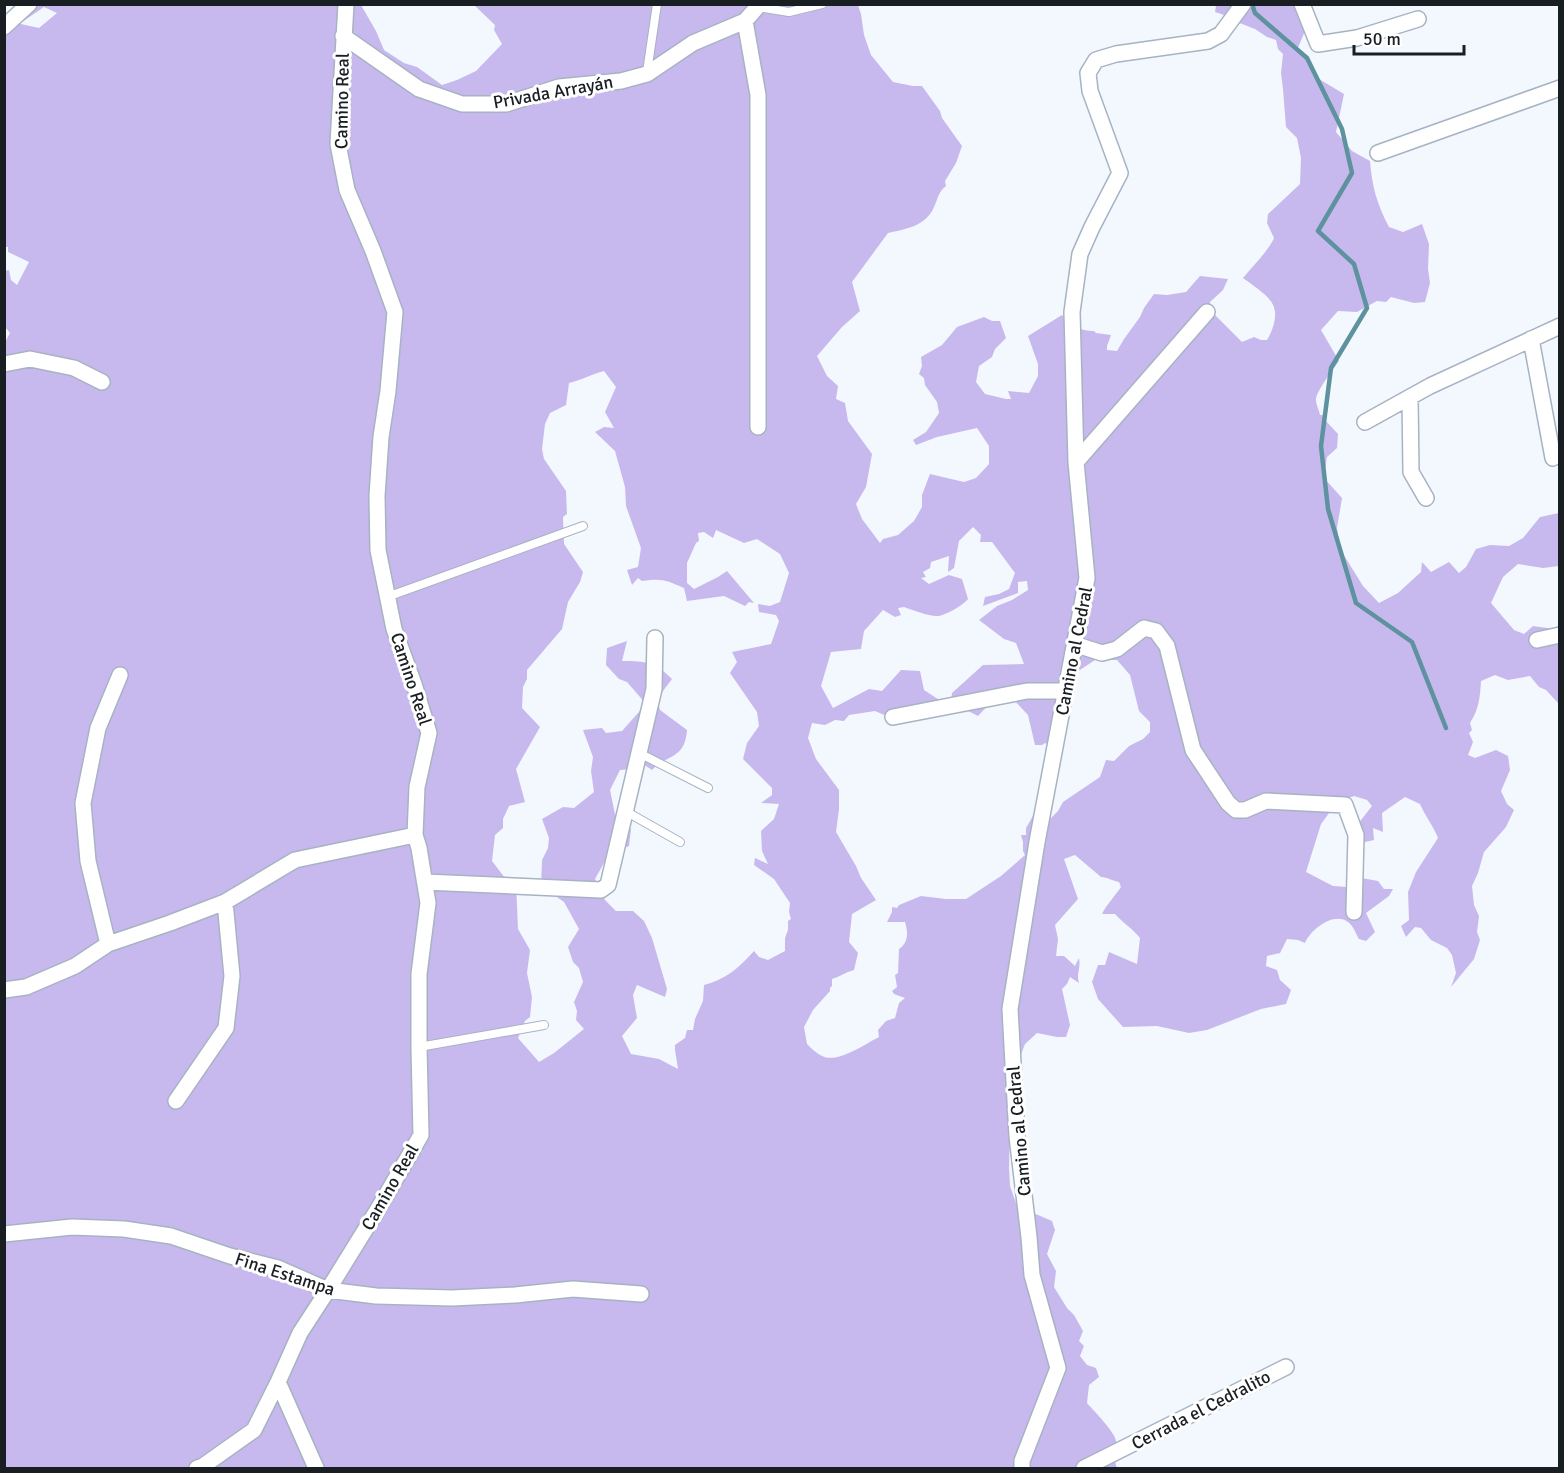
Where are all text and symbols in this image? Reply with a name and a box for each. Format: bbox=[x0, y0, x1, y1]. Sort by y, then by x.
scale bar bbox=[1354, 18, 1464, 56]
text: 50 m bbox=[1363, 28, 1401, 50]
street label: Camino Real bbox=[330, 53, 354, 149]
street label: Privada Arrayán bbox=[491, 71, 615, 113]
street label: Camino al Cedral bbox=[1051, 585, 1097, 717]
street label: Camino Real bbox=[386, 630, 436, 728]
street label: Camino al Cedral bbox=[1002, 1065, 1036, 1197]
street label: Camino Real bbox=[356, 1140, 424, 1234]
street label: Fina Estampa bbox=[232, 1248, 338, 1300]
street label: Cerrada el Cedralito bbox=[1128, 1365, 1274, 1455]

